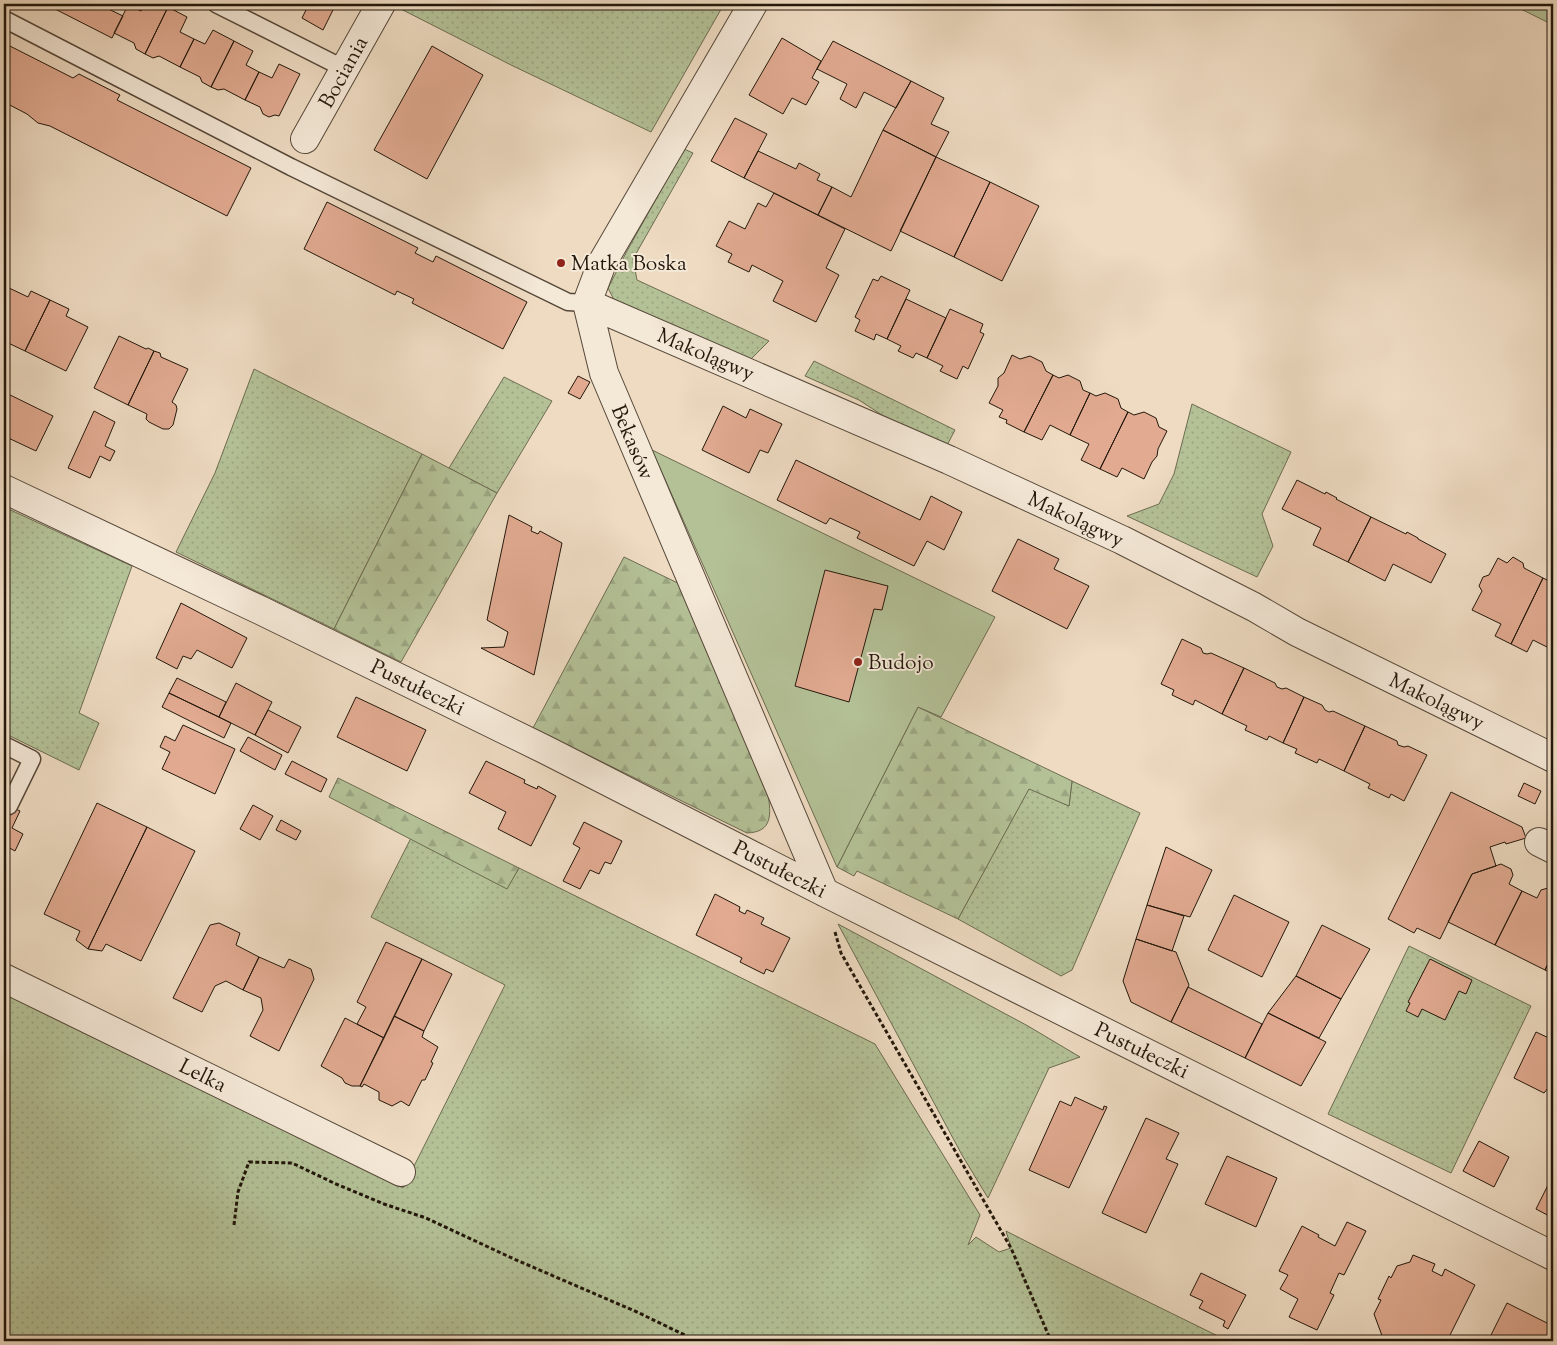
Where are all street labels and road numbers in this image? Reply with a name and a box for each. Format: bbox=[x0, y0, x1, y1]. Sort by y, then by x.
street label: Bociania bbox=[313, 31, 377, 114]
street label: Makolągwy bbox=[652, 322, 759, 390]
street label: Bekasów bbox=[602, 401, 660, 485]
street label: Makolągwy bbox=[1022, 485, 1129, 556]
street label: Pustułeczki bbox=[365, 653, 469, 725]
street label: Makolągwy bbox=[1383, 667, 1489, 739]
street label: Pustułeczki bbox=[727, 834, 831, 907]
street label: Pustułeczki bbox=[1089, 1016, 1193, 1088]
street label: Lelka bbox=[173, 1052, 231, 1101]

